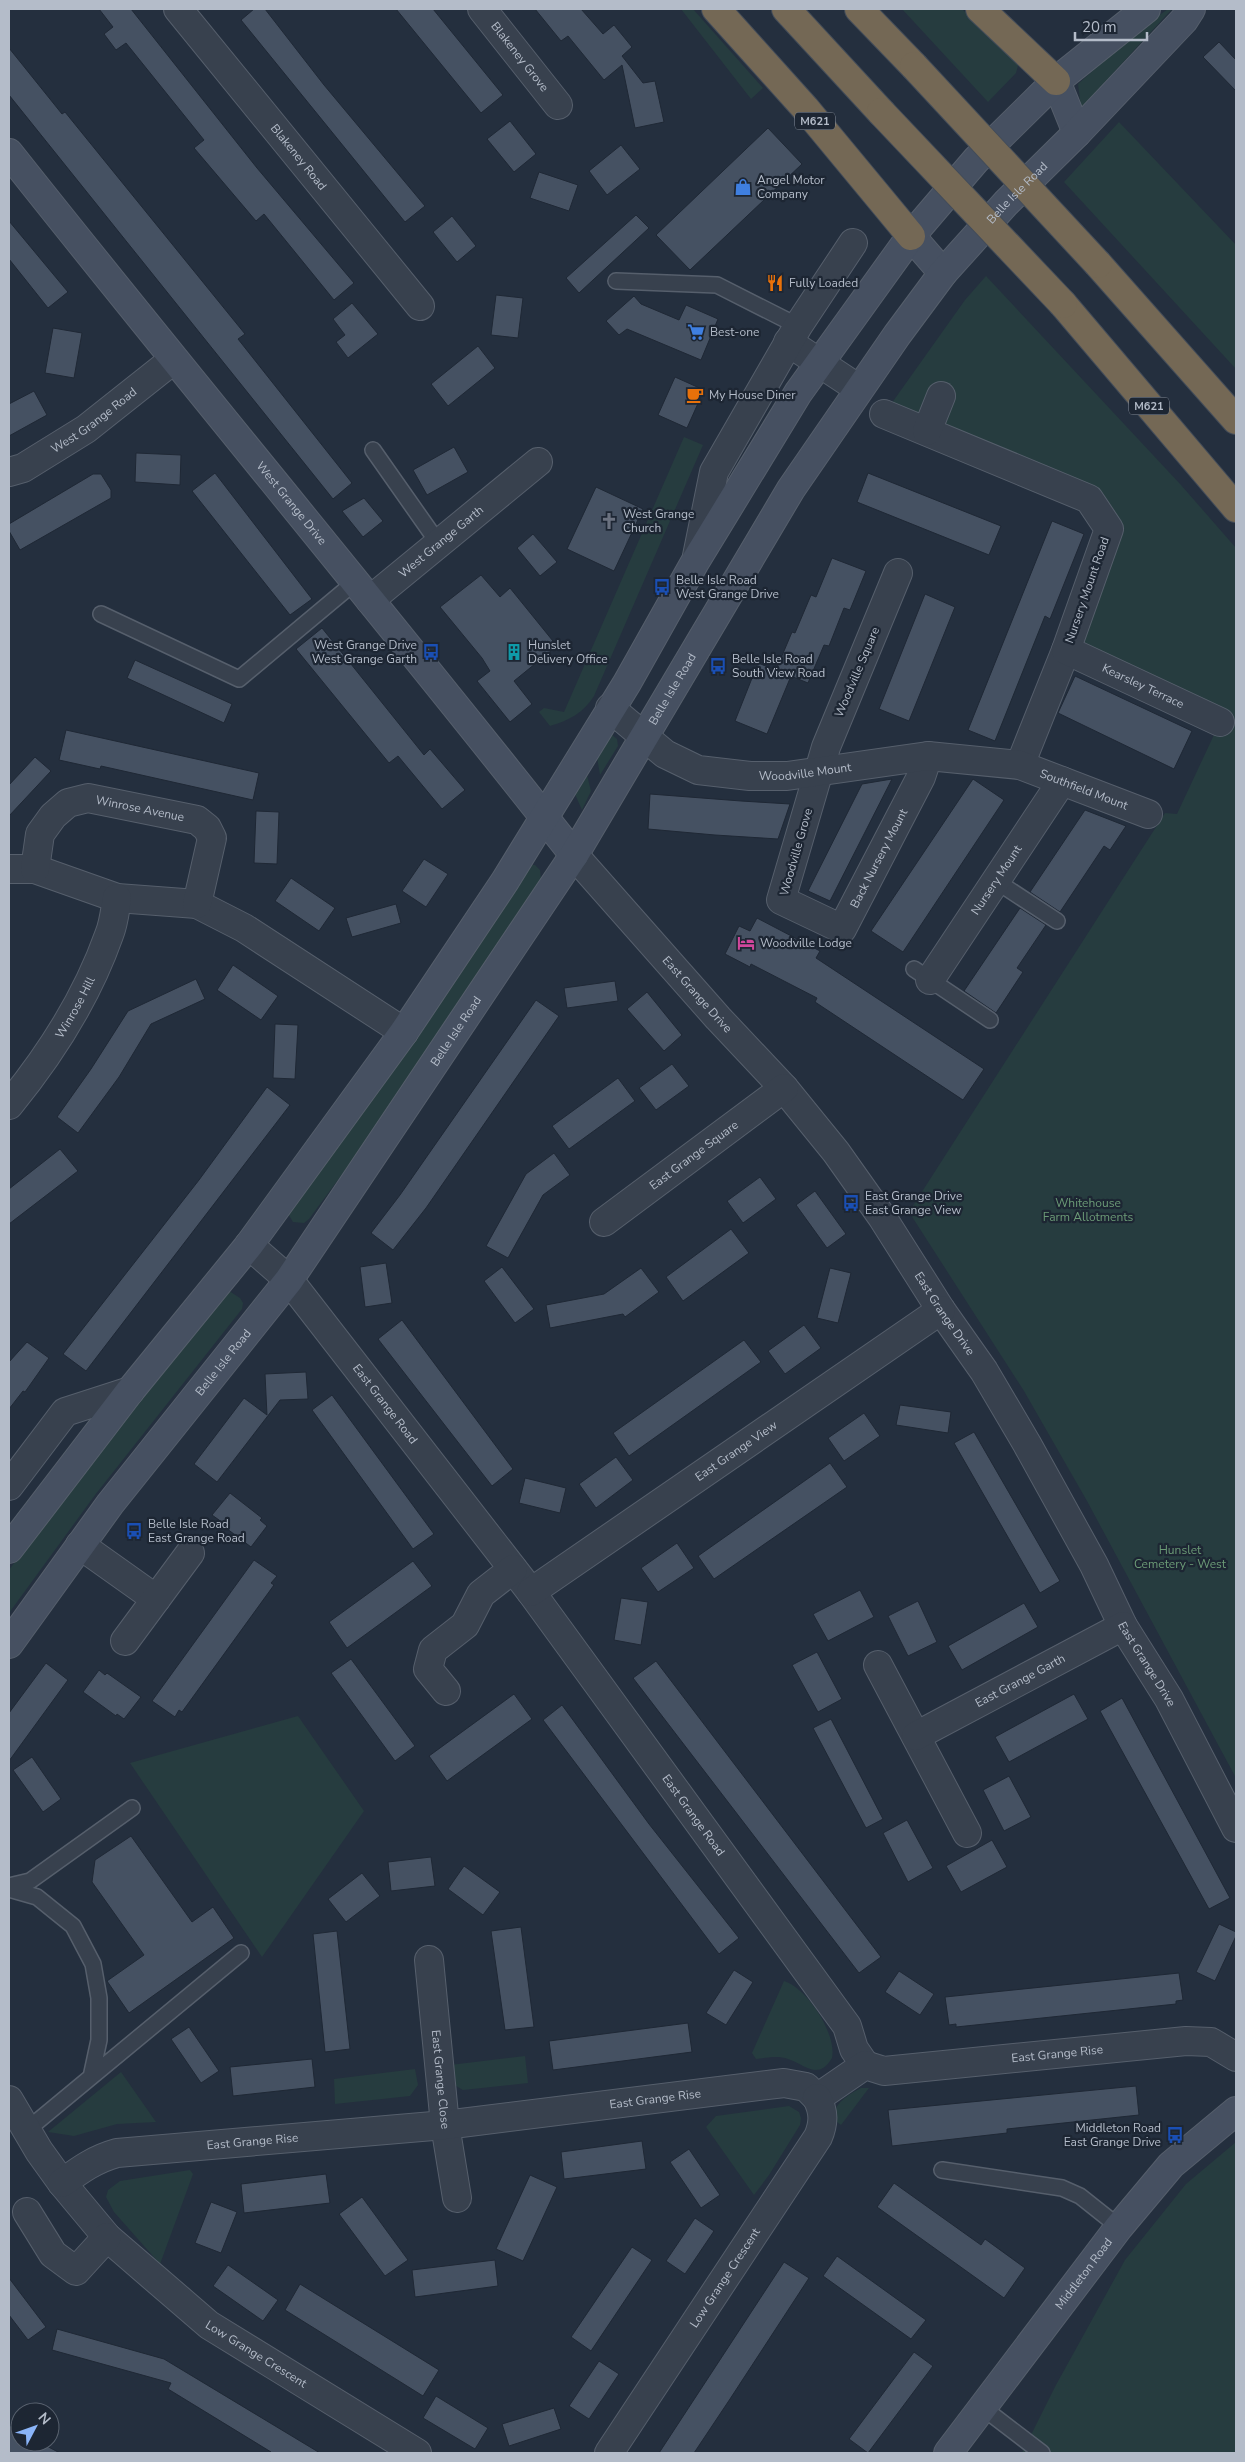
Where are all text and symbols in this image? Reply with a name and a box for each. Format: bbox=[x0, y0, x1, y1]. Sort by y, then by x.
scale bar bbox=[1075, 10, 1148, 42]
text: 20 m bbox=[1082, 17, 1117, 37]
street label: Blakeney Grove bbox=[487, 19, 552, 95]
road number: M621 bbox=[795, 112, 835, 130]
street label: Blakeney Road bbox=[267, 121, 330, 193]
street label: Belle Isle Road bbox=[983, 158, 1051, 227]
place label: Angel Motor Company bbox=[757, 172, 825, 202]
shop icon: Angel Motor Company bbox=[733, 177, 753, 197]
restaurant icon: Fully Loaded bbox=[765, 273, 785, 293]
place label: Fully Loaded bbox=[789, 275, 858, 291]
supermarket icon: Best-one bbox=[686, 322, 706, 342]
place label: Best-one bbox=[710, 324, 759, 340]
street label: West Grange Road bbox=[48, 384, 140, 457]
cafe icon: My House Diner bbox=[685, 385, 705, 405]
place label: My House Diner bbox=[709, 387, 796, 403]
road number: M621 bbox=[1129, 398, 1169, 414]
street label: West Grange Drive bbox=[253, 458, 330, 548]
street label: West Grange Garth bbox=[395, 502, 487, 581]
place label: West Grange Church bbox=[623, 506, 694, 536]
church icon: West Grange Church bbox=[599, 511, 619, 531]
street label: Nursery Mount Road bbox=[1061, 535, 1113, 645]
place label: Belle Isle Road West Grange Drive bbox=[676, 572, 779, 602]
bus stop icon: Belle Isle Road West Grange Drive bbox=[652, 577, 672, 597]
street label: Woodville Square bbox=[831, 625, 883, 719]
place label: West Grange Drive West Grange Garth bbox=[312, 637, 417, 667]
place label: Hunslet Delivery Office bbox=[528, 637, 608, 667]
bus stop icon: West Grange Drive West Grange Garth bbox=[421, 642, 441, 662]
building icon: Hunslet Delivery Office bbox=[504, 642, 524, 662]
street label: Belle Isle Road bbox=[645, 650, 700, 728]
place label: Belle Isle Road South View Road bbox=[732, 651, 825, 681]
bus stop icon: Belle Isle Road South View Road bbox=[708, 656, 728, 676]
street label: Kearsley Terrace bbox=[1099, 660, 1187, 712]
street label: Woodville Mount bbox=[759, 759, 853, 784]
street label: Southfield Mount bbox=[1037, 765, 1131, 814]
street label: Winrose Avenue bbox=[94, 792, 186, 825]
street label: Back Nursery Mount bbox=[846, 805, 912, 911]
street label: Woodville Grove bbox=[776, 806, 816, 898]
street label: Nursery Mount bbox=[967, 841, 1026, 918]
hotel icon: Woodville Lodge bbox=[736, 933, 756, 953]
place label: Woodville Lodge bbox=[760, 935, 852, 951]
street label: East Grange Drive bbox=[659, 953, 736, 1036]
street label: Winrose Hill bbox=[52, 974, 99, 1041]
street label: Belle Isle Road bbox=[427, 993, 485, 1069]
street label: East Grange Square bbox=[646, 1117, 742, 1194]
place label: East Grange Drive East Grange View bbox=[865, 1188, 962, 1218]
bus stop icon: East Grange Drive East Grange View bbox=[841, 1193, 861, 1213]
park label: Whitehouse Farm Allotments bbox=[1043, 1195, 1133, 1225]
street label: East Grange Drive bbox=[911, 1269, 979, 1359]
street label: Belle Isle Road bbox=[192, 1326, 255, 1399]
street label: East Grange Road bbox=[349, 1361, 421, 1447]
street label: East Grange View bbox=[692, 1417, 780, 1485]
place label: Belle Isle Road East Grange Road bbox=[148, 1516, 245, 1546]
bus stop icon: Belle Isle Road East Grange Road bbox=[124, 1521, 144, 1541]
park label: Hunslet Cemetery - West bbox=[1134, 1542, 1227, 1572]
street label: East Grange Drive bbox=[1114, 1619, 1179, 1709]
street label: East Grange Garth bbox=[972, 1650, 1068, 1711]
street label: East Grange Road bbox=[658, 1771, 728, 1859]
street label: East Grange Close bbox=[428, 2029, 454, 2130]
street label: East Grange Rise bbox=[1011, 2041, 1104, 2066]
street label: East Grange Rise bbox=[609, 2085, 702, 2113]
place label: Middleton Road East Grange Drive bbox=[1064, 2120, 1161, 2150]
bus stop icon: Middleton Road East Grange Drive bbox=[1165, 2125, 1185, 2145]
street label: East Grange Rise bbox=[206, 2130, 299, 2153]
street label: Low Grange Crescent bbox=[686, 2224, 764, 2331]
street label: Middleton Road bbox=[1052, 2235, 1116, 2313]
street label: Low Grange Crescent bbox=[202, 2317, 311, 2392]
north arrow bbox=[10, 2402, 60, 2452]
text: N bbox=[34, 2409, 55, 2429]

